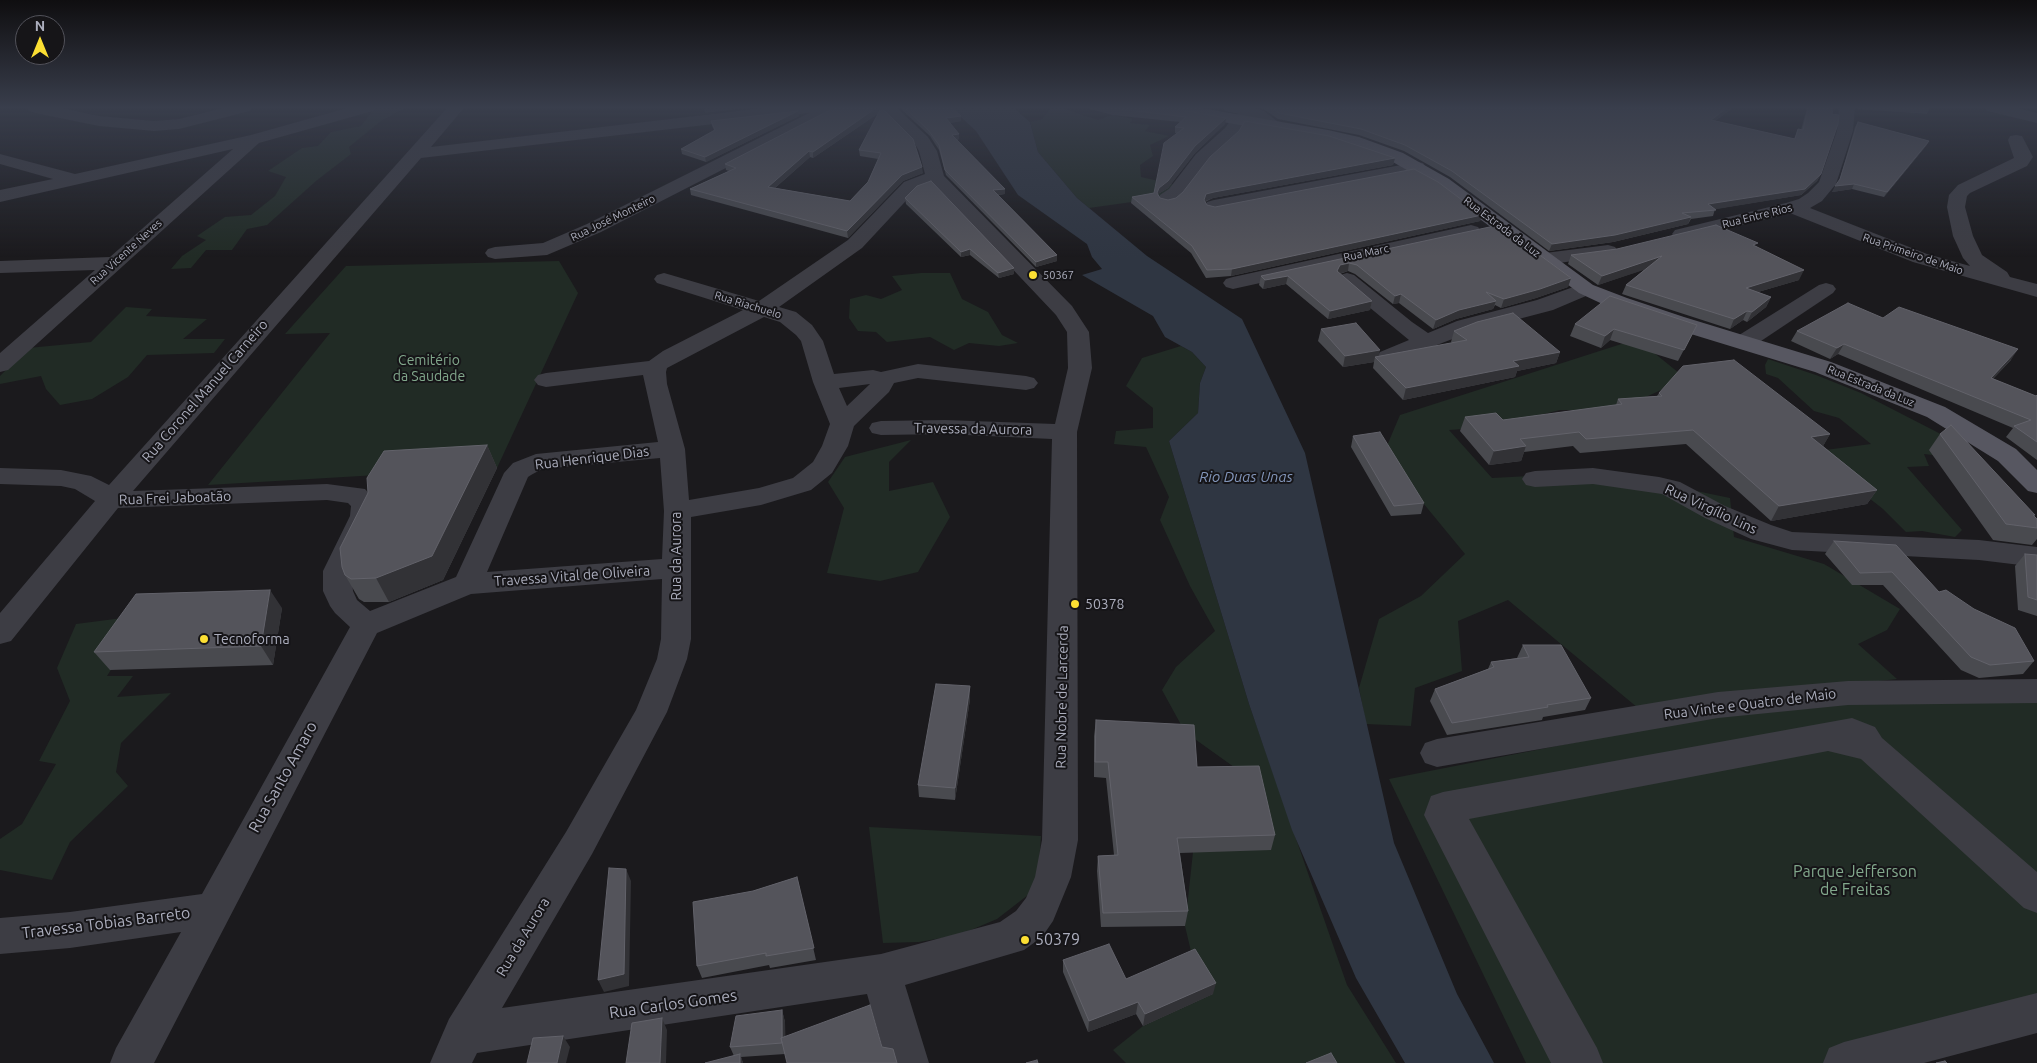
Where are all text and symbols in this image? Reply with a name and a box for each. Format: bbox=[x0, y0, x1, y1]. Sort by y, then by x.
north arrow bbox=[15, 15, 65, 65]
text: N bbox=[35, 18, 45, 34]
street label: Rua José Monteiro bbox=[569, 192, 657, 244]
street label: Rua Estrada da Luz bbox=[1461, 194, 1543, 260]
street label: Rua Entre Rios bbox=[1721, 201, 1793, 231]
street label: Rua Vicente Neves bbox=[87, 216, 165, 288]
street label: Rua Primeiro de Maio bbox=[1861, 231, 1965, 277]
street label: Rua Marc bbox=[1342, 242, 1390, 264]
place label: 50367 bbox=[1043, 268, 1074, 282]
marker: 50367 bbox=[1027, 269, 1039, 281]
street label: Rua Riachuelo bbox=[713, 289, 783, 321]
street label: Rua Coronel Manuel Carneiro bbox=[138, 316, 272, 466]
park label: Cemitério da Saudade bbox=[393, 352, 465, 384]
street label: Rua Estrada da Luz bbox=[1826, 363, 1916, 409]
street label: Travessa da Aurora bbox=[914, 420, 1032, 438]
street label: Rua Henrique Dias bbox=[534, 443, 650, 473]
water label: Rio Duas Unas bbox=[1199, 468, 1293, 486]
street label: Rua Virgílio Lins bbox=[1662, 480, 1760, 538]
street label: Rua Frei Jaboatão bbox=[119, 488, 231, 508]
street label: Rua da Aurora bbox=[668, 512, 684, 600]
street label: Travessa Vital de Oliveira bbox=[493, 562, 651, 590]
place label: 50378 bbox=[1085, 596, 1124, 612]
marker: 50378 bbox=[1069, 598, 1081, 610]
street label: Rua Nobre de Larcerda bbox=[1052, 625, 1072, 769]
place label: Tecnoforma bbox=[214, 631, 290, 647]
marker: Tecnoforma bbox=[198, 633, 210, 645]
street label: Rua Vinte e Quatro de Maio bbox=[1663, 685, 1837, 723]
street label: Rua Santo Amaro bbox=[245, 718, 321, 836]
park label: Parque Jefferson de Freitas bbox=[1793, 862, 1917, 900]
street label: Rua da Aurora bbox=[493, 895, 553, 979]
street label: Travessa Tobias Barreto bbox=[21, 903, 191, 943]
place label: 50379 bbox=[1035, 930, 1080, 950]
marker: 50379 bbox=[1019, 934, 1031, 946]
street label: Rua Carlos Gomes bbox=[608, 986, 738, 1022]

